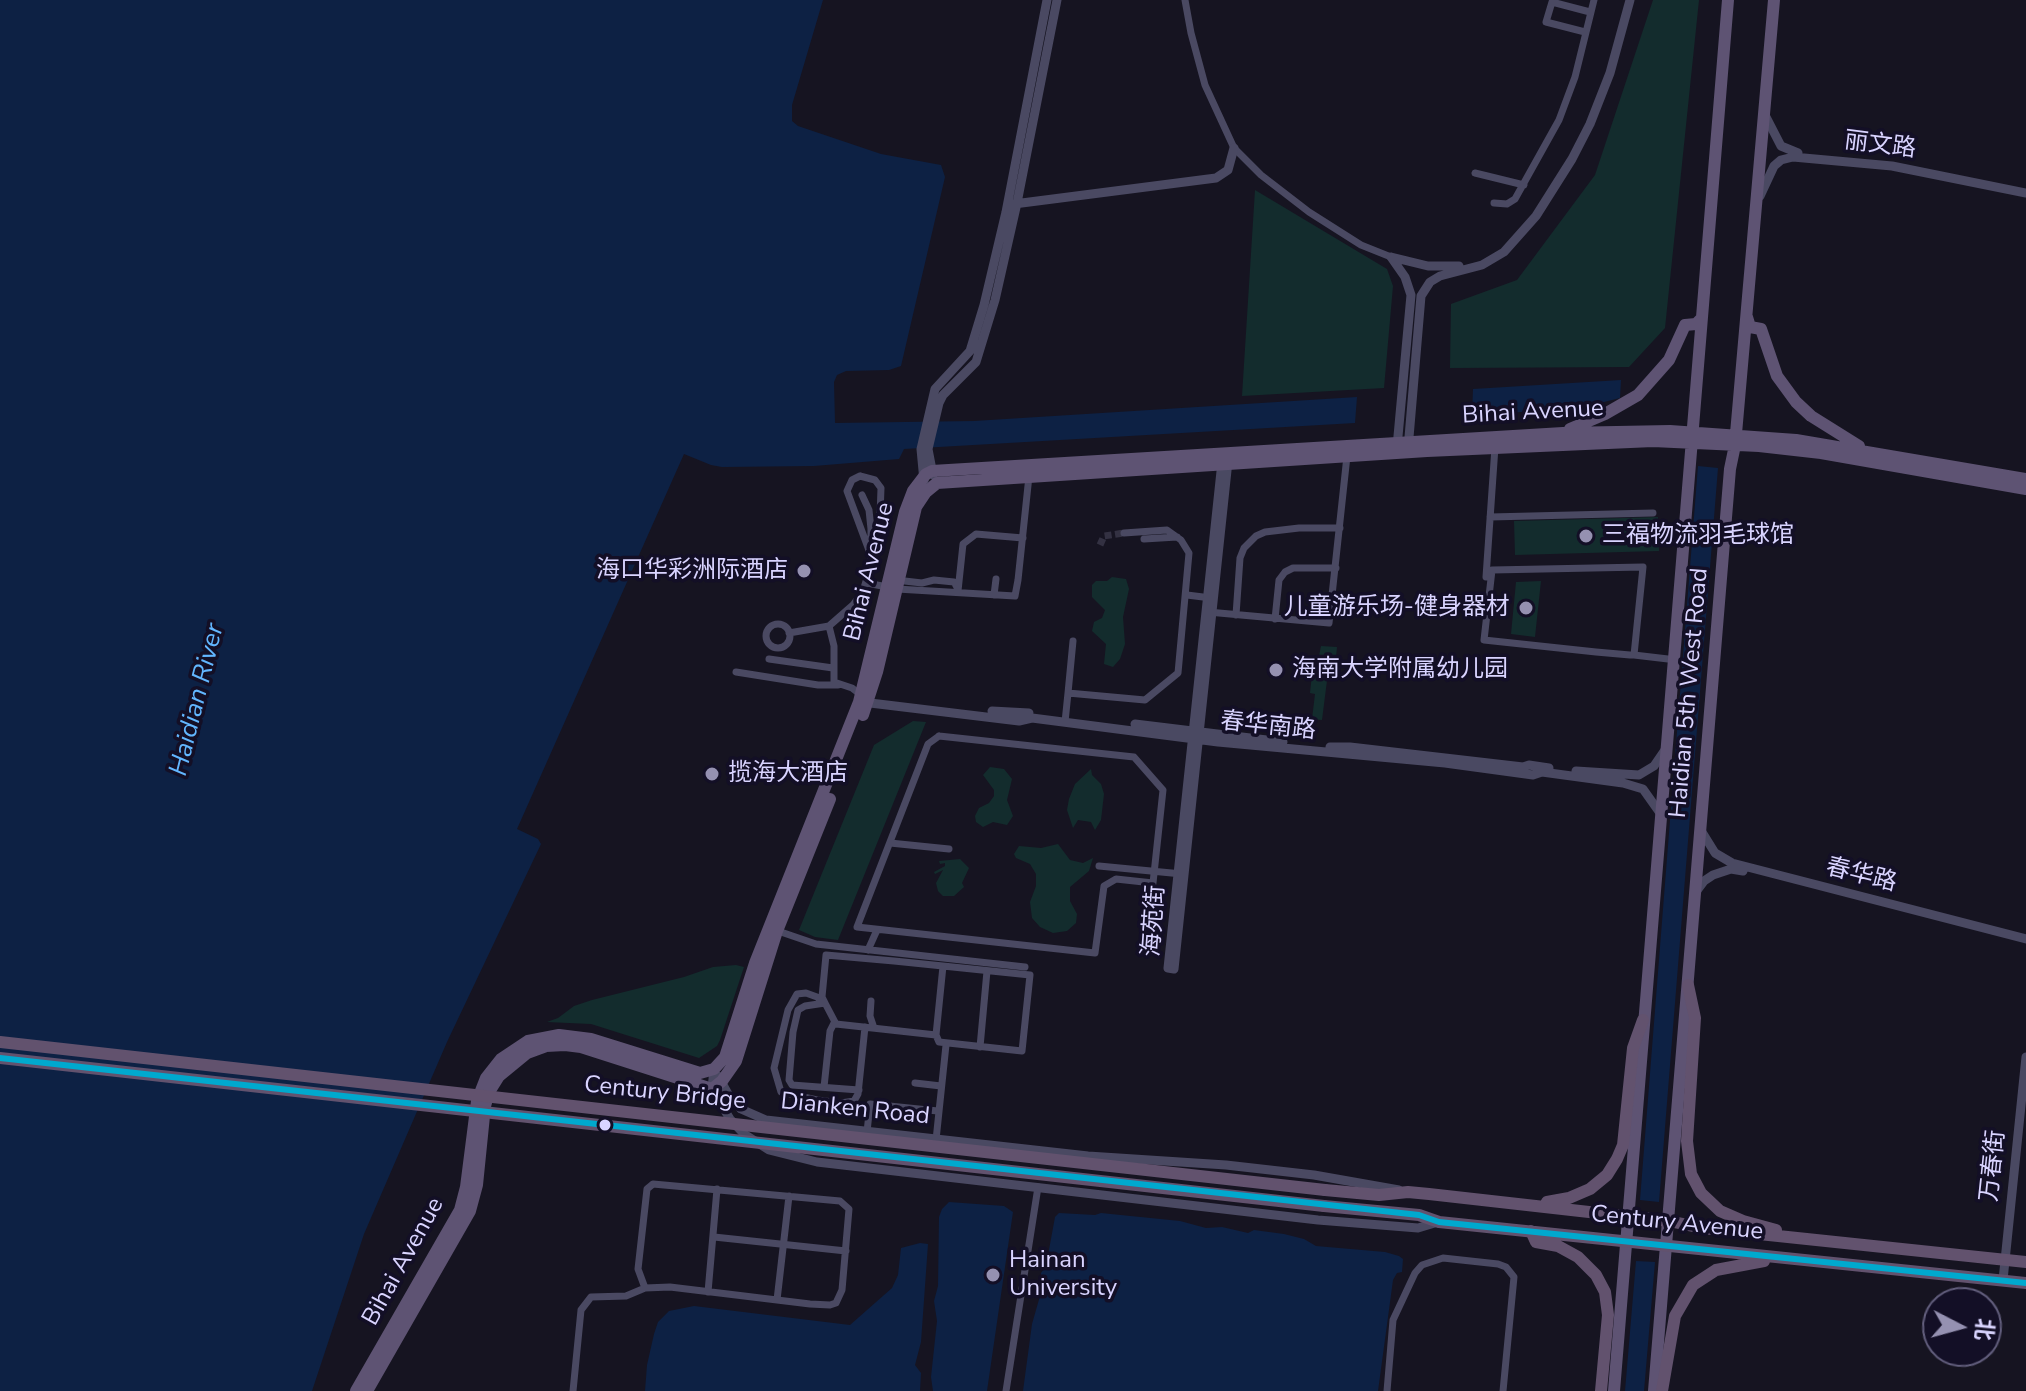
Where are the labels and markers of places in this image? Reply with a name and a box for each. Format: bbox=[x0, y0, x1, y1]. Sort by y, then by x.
place label: 三福物流羽毛球馆 bbox=[1602, 522, 1794, 550]
marker: 三福物流羽毛球馆 bbox=[1577, 527, 1595, 545]
place label: 海口华彩洲际酒店 bbox=[596, 557, 788, 585]
marker: 海口华彩洲际酒店 bbox=[795, 562, 813, 580]
place label: 儿童游乐场-健身器材 bbox=[1284, 594, 1510, 622]
marker: 儿童游乐场-健身器材 bbox=[1517, 599, 1535, 617]
place label: 海南大学附属幼儿园 bbox=[1292, 656, 1508, 684]
marker: 海南大学附属幼儿园 bbox=[1267, 661, 1285, 679]
place label: 揽海大酒店 bbox=[728, 760, 848, 788]
marker: 揽海大酒店 bbox=[703, 765, 721, 783]
unlabelled marker bbox=[597, 1117, 613, 1133]
place label: Hainan University bbox=[1009, 1247, 1117, 1303]
marker: Hainan University bbox=[984, 1266, 1002, 1284]

